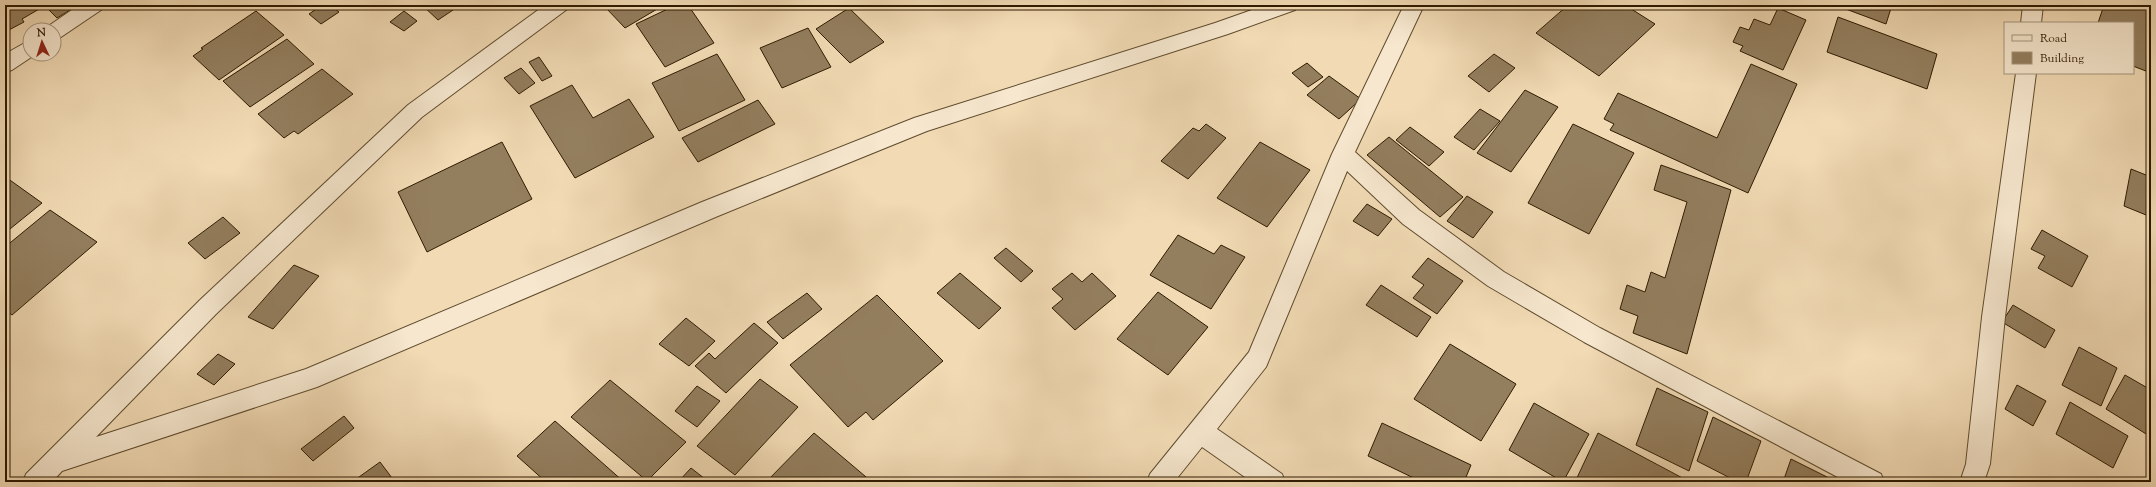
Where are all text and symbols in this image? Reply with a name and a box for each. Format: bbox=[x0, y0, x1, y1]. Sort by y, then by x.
north arrow bbox=[22, 22, 62, 62]
legend bbox=[2004, 22, 2134, 74]
text: N bbox=[35, 25, 47, 41]
text: Road bbox=[2040, 30, 2067, 48]
text: Building bbox=[2040, 50, 2084, 68]

